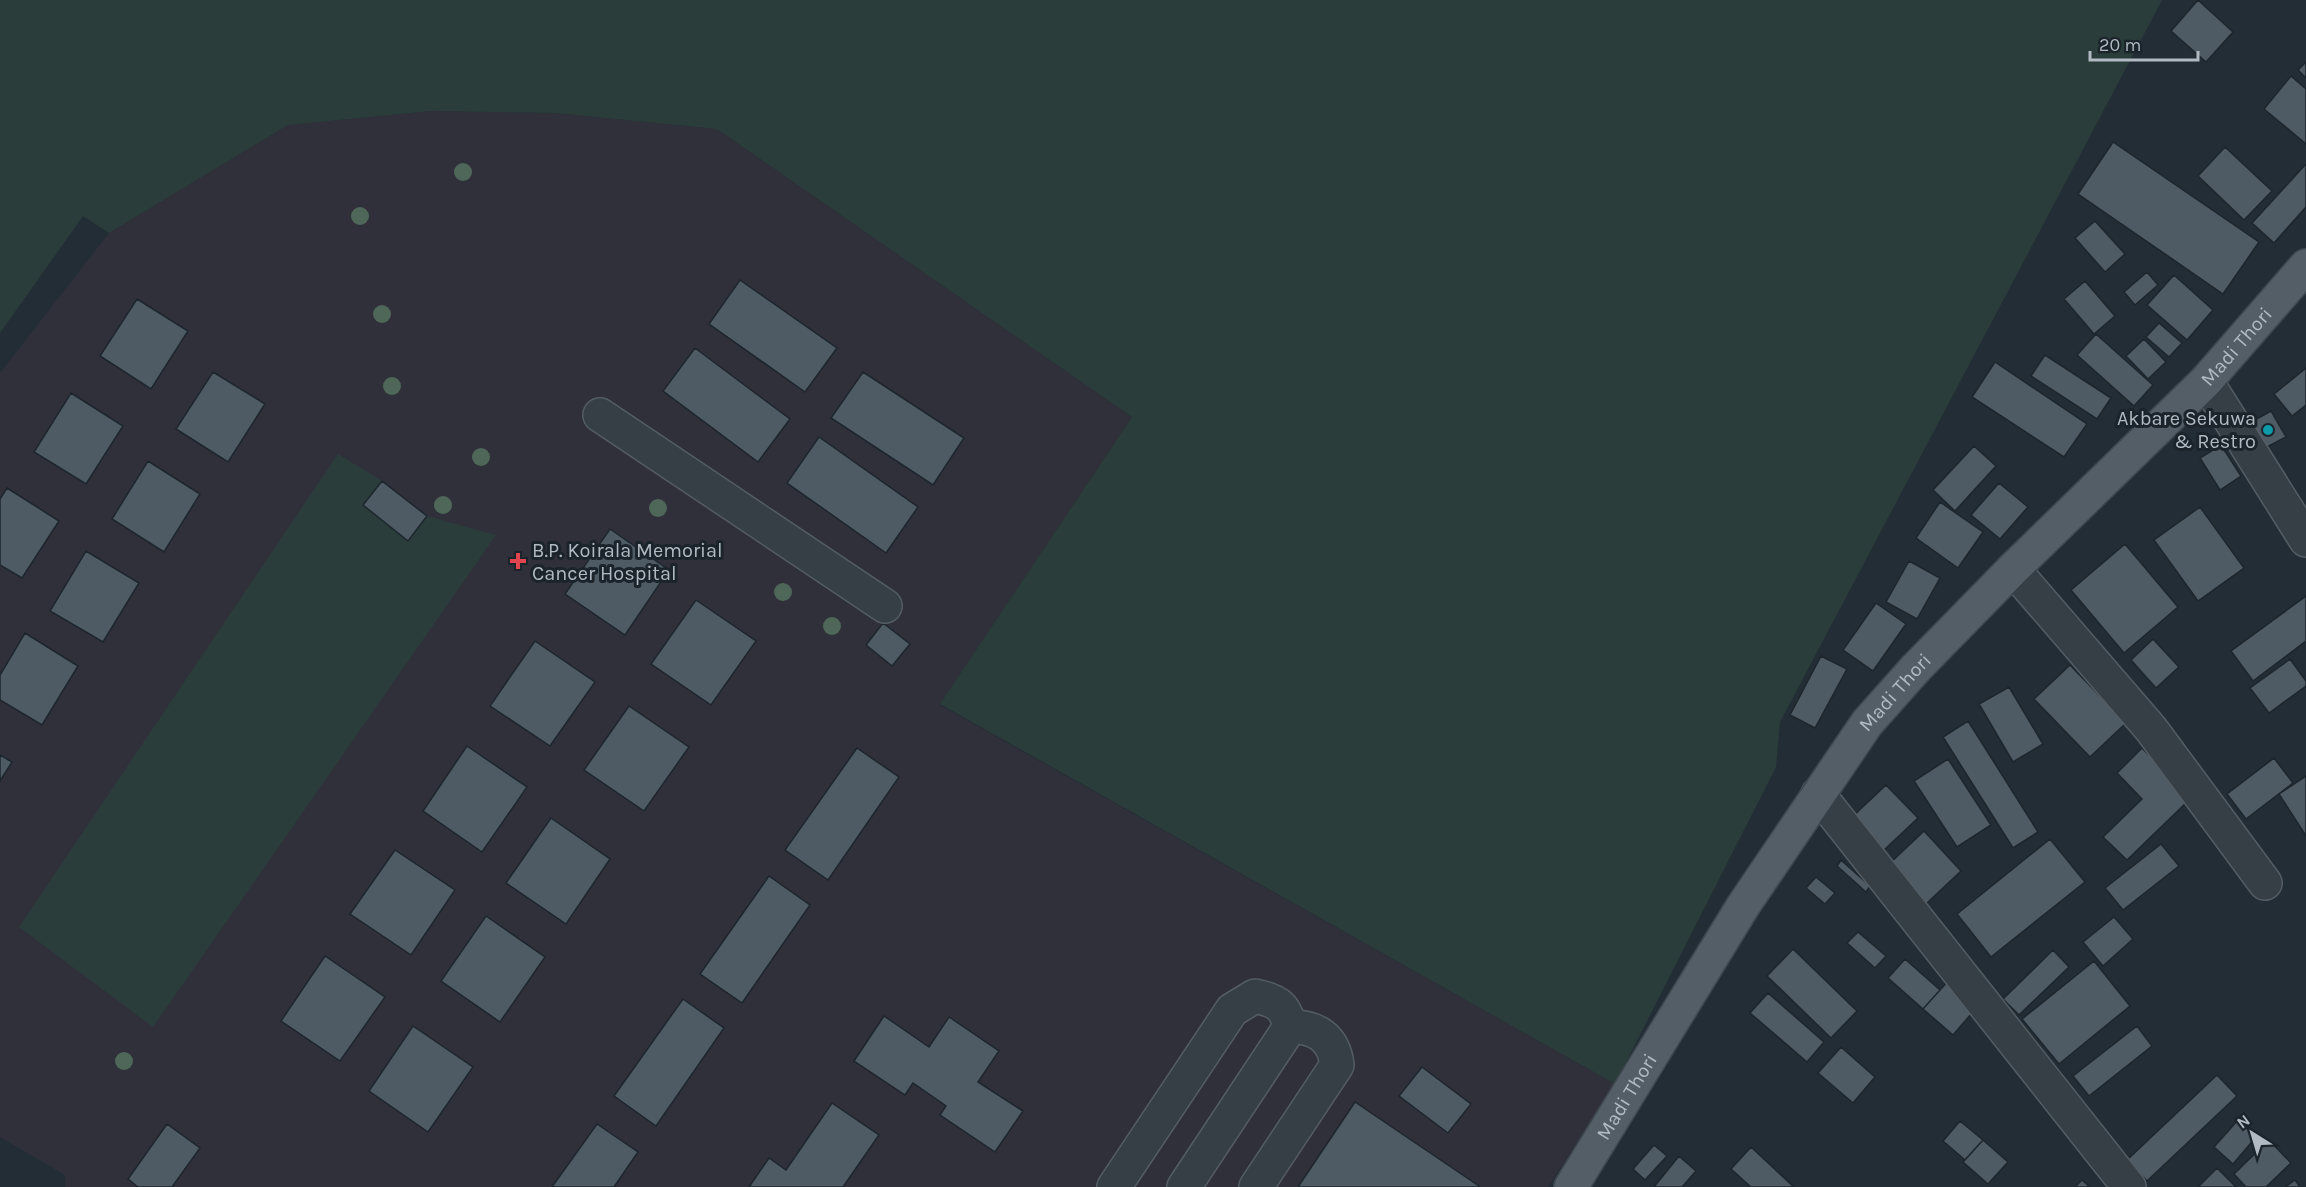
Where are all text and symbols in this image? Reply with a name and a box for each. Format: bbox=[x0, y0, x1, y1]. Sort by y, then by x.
scale bar bbox=[2090, 24, 2198, 62]
text: 20 m bbox=[2099, 34, 2141, 56]
street label: Madi Thori bbox=[2196, 302, 2276, 391]
place label: Akbare Sekuwa & Restro bbox=[2117, 407, 2256, 453]
marker: Akbare Sekuwa & Restro bbox=[2261, 423, 2275, 437]
place label: B.P. Koirala Memorial Cancer Hospital bbox=[532, 539, 723, 585]
marker: B.P. Koirala Memorial Cancer Hospital bbox=[509, 552, 527, 570]
street label: Madi Thori bbox=[1854, 648, 1936, 736]
street label: Madi Thori bbox=[1591, 1049, 1661, 1144]
north arrow bbox=[2222, 1103, 2282, 1163]
text: N bbox=[2233, 1110, 2254, 1132]

